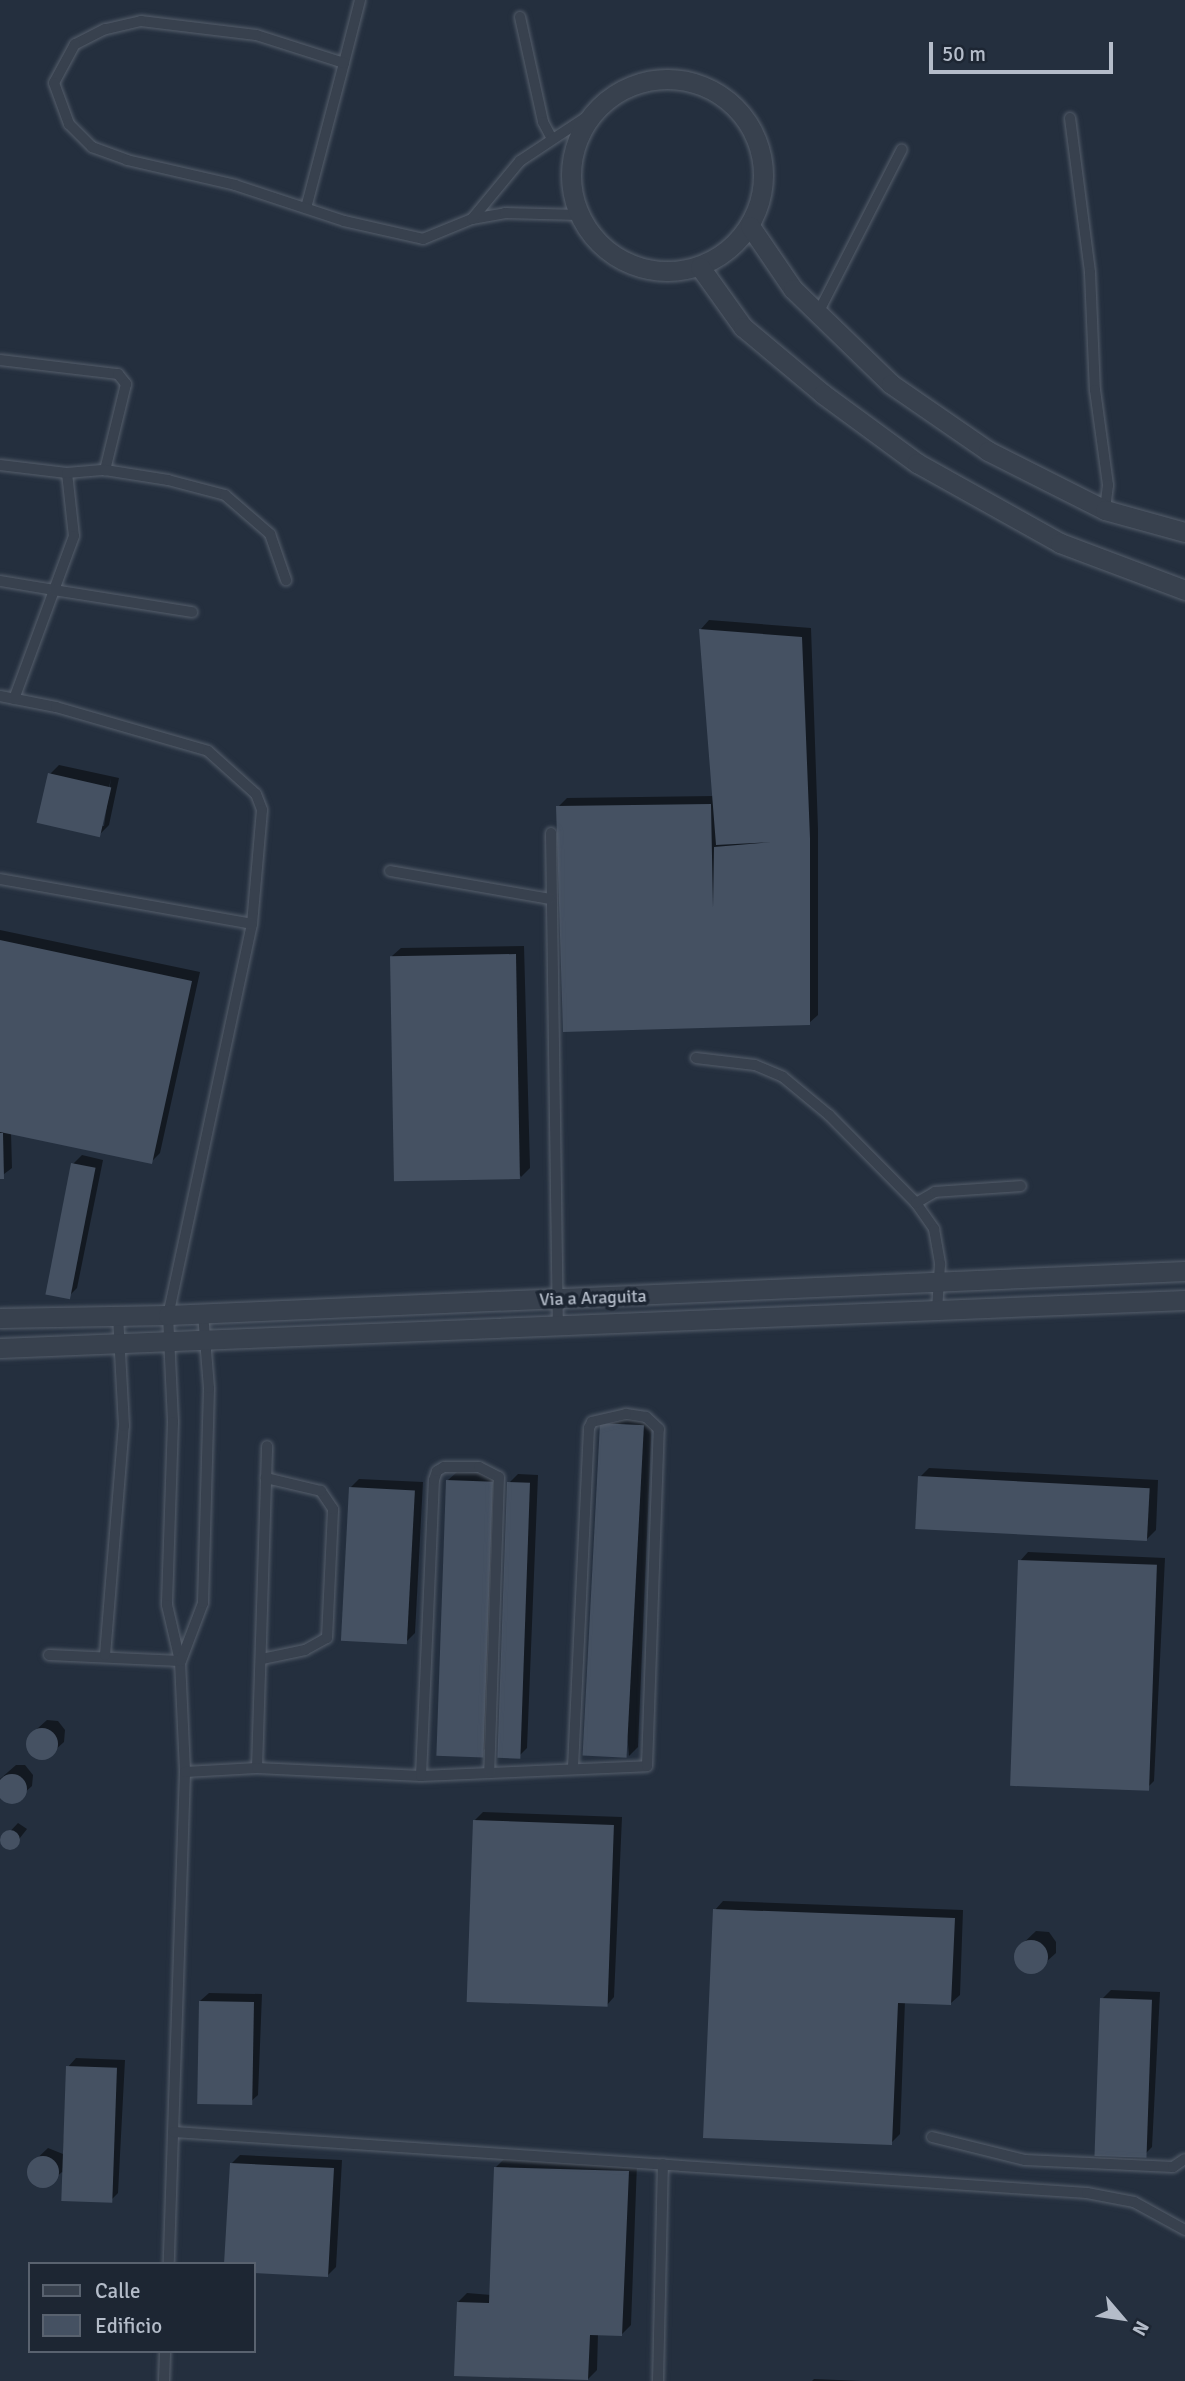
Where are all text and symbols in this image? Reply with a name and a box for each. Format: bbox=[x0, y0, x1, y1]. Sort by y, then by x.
scale bar bbox=[933, 28, 1117, 72]
text: 50 m bbox=[942, 41, 986, 67]
street label: Via a Araguita bbox=[539, 1285, 647, 1311]
legend bbox=[28, 2262, 256, 2353]
text: Calle bbox=[95, 2278, 141, 2304]
north arrow bbox=[1087, 2283, 1157, 2353]
text: Edificio bbox=[95, 2313, 162, 2339]
text: N bbox=[1127, 2317, 1154, 2340]

